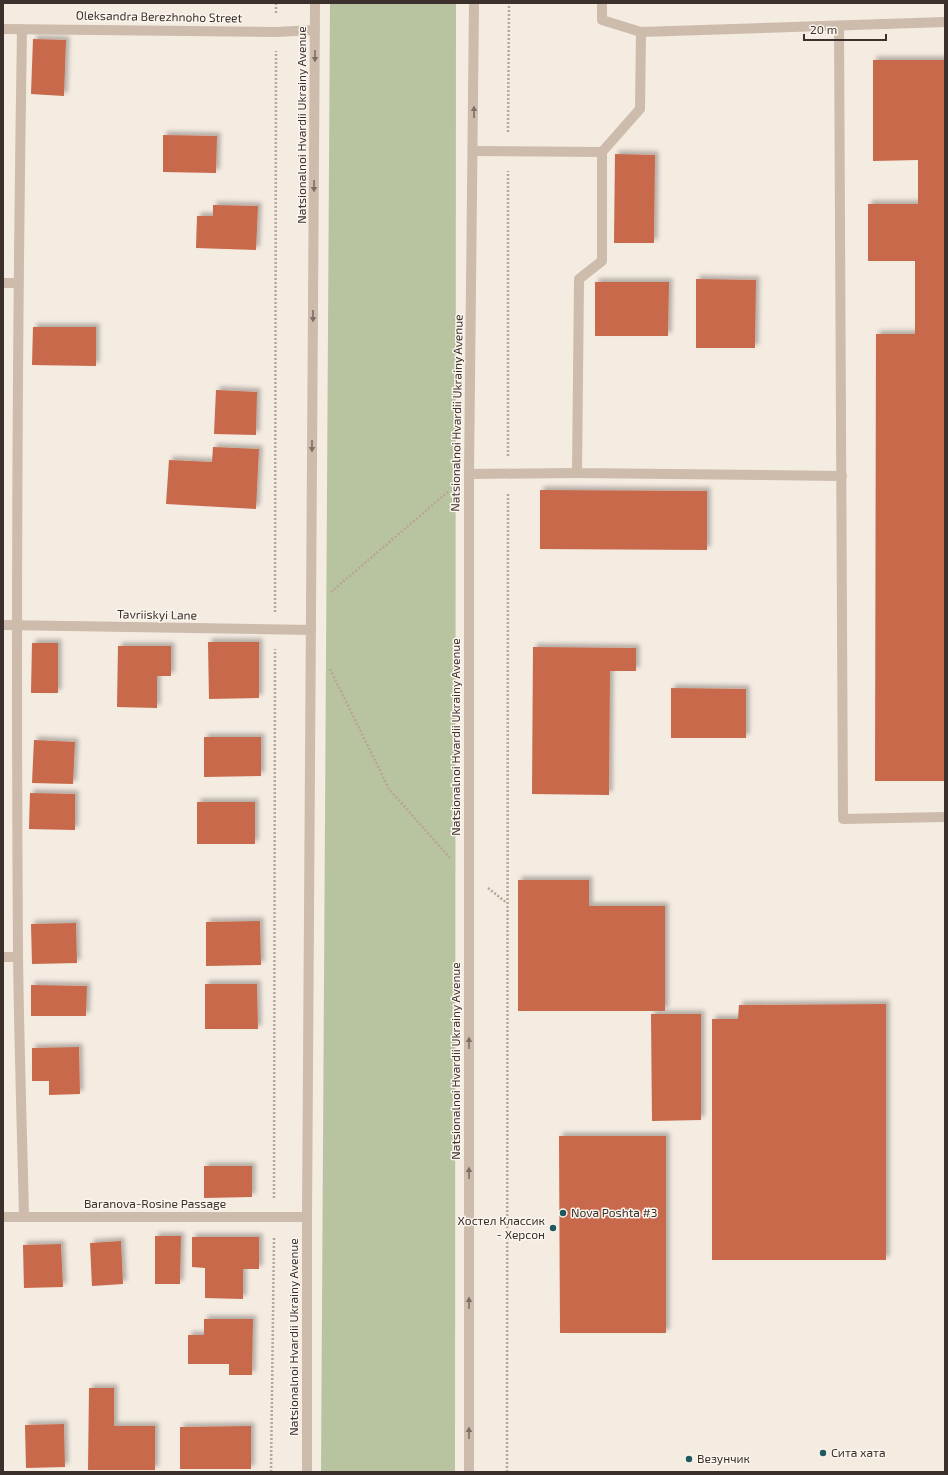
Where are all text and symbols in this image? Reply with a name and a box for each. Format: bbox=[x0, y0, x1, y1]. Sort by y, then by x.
street label: Oleksandra Berezhnoho Street bbox=[76, 8, 243, 24]
scale bar bbox=[804, 16, 886, 42]
text: 20 m bbox=[810, 22, 837, 36]
street label: Natsionalnoi Hvardii Ukrainy Avenue bbox=[294, 26, 308, 224]
one-way arrow bbox=[312, 50, 318, 63]
one-way arrow bbox=[471, 105, 477, 118]
one-way arrow bbox=[311, 180, 317, 193]
one-way arrow bbox=[310, 310, 316, 323]
street label: Natsionalnoi Hvardii Ukrainy Avenue bbox=[447, 314, 465, 512]
one-way arrow bbox=[309, 440, 315, 453]
street label: Tavriiskyi Lane bbox=[117, 606, 197, 622]
street label: Natsionalnoi Hvardii Ukrainy Avenue bbox=[448, 638, 462, 836]
street label: Natsionalnoi Hvardii Ukrainy Avenue bbox=[448, 962, 462, 1160]
one-way arrow bbox=[466, 1036, 472, 1049]
one-way arrow bbox=[466, 1166, 472, 1179]
street label: Baranova-Rosine Passage bbox=[84, 1196, 226, 1210]
place label: Nova Poshta #3 bbox=[571, 1205, 657, 1219]
marker: Nova Poshta #3 bbox=[558, 1208, 568, 1218]
place label: Хостел Классик - Херсон bbox=[458, 1213, 546, 1241]
marker: Хостел Классик - Херсон bbox=[548, 1223, 558, 1233]
street label: Natsionalnoi Hvardii Ukrainy Avenue bbox=[286, 1238, 300, 1436]
one-way arrow bbox=[466, 1296, 472, 1309]
one-way arrow bbox=[466, 1426, 472, 1439]
place label: Сита хата bbox=[831, 1445, 886, 1459]
marker: Сита хата bbox=[818, 1448, 828, 1458]
place label: Везунчик bbox=[697, 1451, 751, 1466]
marker: Везунчик bbox=[684, 1454, 694, 1464]

